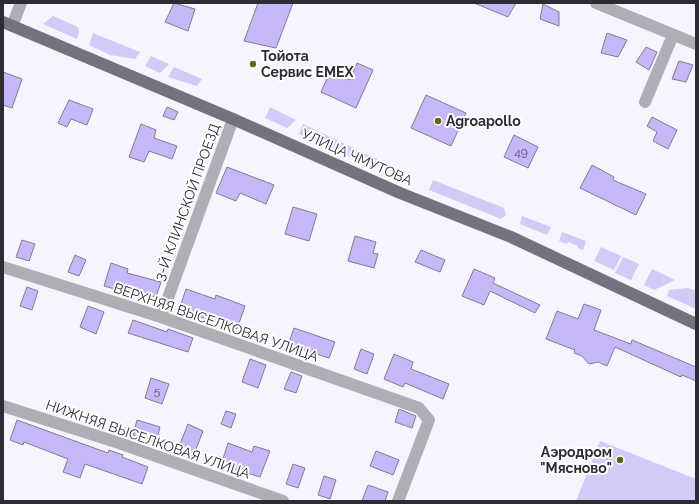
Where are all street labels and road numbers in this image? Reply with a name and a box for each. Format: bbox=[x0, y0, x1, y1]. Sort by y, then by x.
street label: 3-Й КЛИНСКОЙ ПРОЕЗД bbox=[150, 121, 223, 283]
street label: УЛИЦА ЧМУТОВА bbox=[299, 125, 415, 189]
street label: ВЕРХНЯЯ ВЫСЕЛКОВАЯ УЛИЦА bbox=[111, 279, 321, 365]
street label: НИЖНЯЯ ВЫСЕЛКОВАЯ УЛИЦА bbox=[44, 396, 253, 482]

